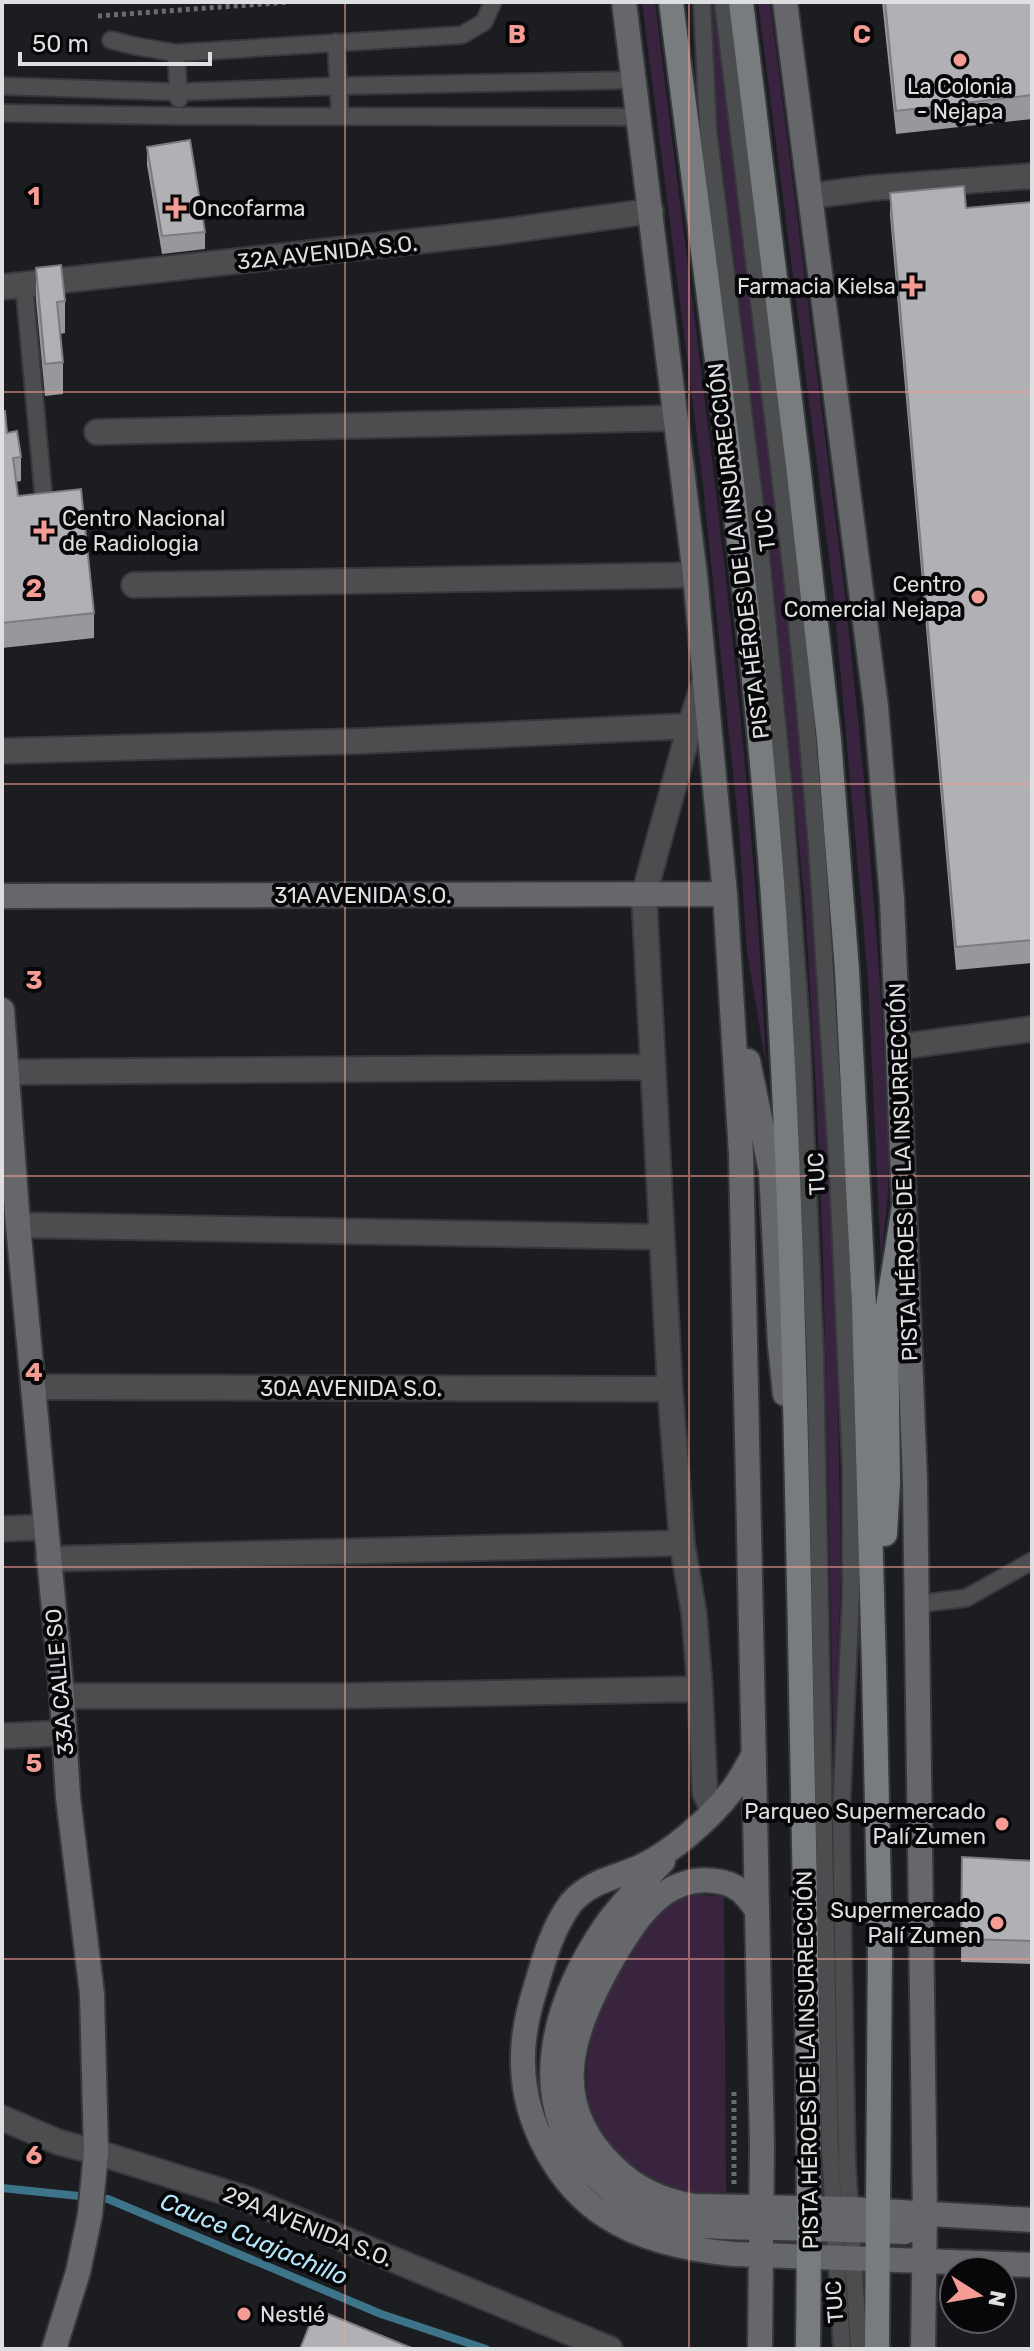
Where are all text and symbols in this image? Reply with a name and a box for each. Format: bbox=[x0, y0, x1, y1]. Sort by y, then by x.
scale bar bbox=[20, 16, 210, 66]
text: B bbox=[508, 19, 526, 50]
text: C bbox=[853, 19, 871, 50]
text: 50 m bbox=[32, 30, 89, 58]
marker: La Colonia - Nejapa bbox=[951, 51, 969, 69]
place label: La Colonia - Nejapa bbox=[907, 73, 1013, 125]
text: 1 bbox=[28, 181, 40, 212]
place label: Oncofarma bbox=[192, 195, 305, 222]
marker: Oncofarma bbox=[167, 199, 185, 217]
street label: 32A AVENIDA S.O. bbox=[236, 230, 419, 275]
place label: Farmacia Kielsa bbox=[737, 273, 896, 300]
marker: Farmacia Kielsa bbox=[903, 277, 921, 295]
street label: PISTA HÉROES DE LA INSURRECCIÓN bbox=[702, 361, 775, 741]
place label: Centro Nacional de Radiologia bbox=[62, 505, 225, 557]
street label: TUC bbox=[749, 507, 782, 553]
marker: Centro Nacional de Radiologia bbox=[33, 520, 55, 542]
place label: Centro Comercial Nejapa bbox=[784, 571, 962, 623]
text: 2 bbox=[26, 573, 42, 604]
marker: Centro Comercial Nejapa bbox=[969, 588, 987, 606]
street label: 31A AVENIDA S.O. bbox=[274, 882, 452, 909]
text: 3 bbox=[25, 965, 43, 996]
street label: PISTA HÉROES DE LA INSURRECCIÓN bbox=[883, 982, 924, 1362]
street label: TUC bbox=[802, 1152, 831, 1196]
text: 4 bbox=[25, 1357, 43, 1388]
street label: 30A AVENIDA S.O. bbox=[260, 1375, 442, 1402]
street label: 33A CALLE SO bbox=[40, 1607, 79, 1757]
text: 5 bbox=[26, 1748, 42, 1779]
place label: Parqueo Supermercado Palí Zumen bbox=[744, 1798, 986, 1850]
marker: Parqueo Supermercado Palí Zumen bbox=[993, 1815, 1011, 1833]
street label: PISTA HÉROES DE LA INSURRECCIÓN bbox=[791, 1870, 824, 2250]
place label: Supermercado Palí Zumen bbox=[830, 1897, 981, 1949]
marker: Supermercado Palí Zumen bbox=[988, 1914, 1006, 1932]
text: 6 bbox=[26, 2140, 43, 2171]
street label: 29A AVENIDA S.O. bbox=[219, 2180, 396, 2273]
water label: Cauce Cuajachillo bbox=[156, 2187, 352, 2291]
north arrow bbox=[938, 2255, 1018, 2335]
street label: TUC bbox=[820, 2280, 849, 2324]
text: N bbox=[982, 2288, 1012, 2309]
place label: Nestlé bbox=[260, 2301, 325, 2328]
marker: Nestlé bbox=[235, 2305, 253, 2323]

